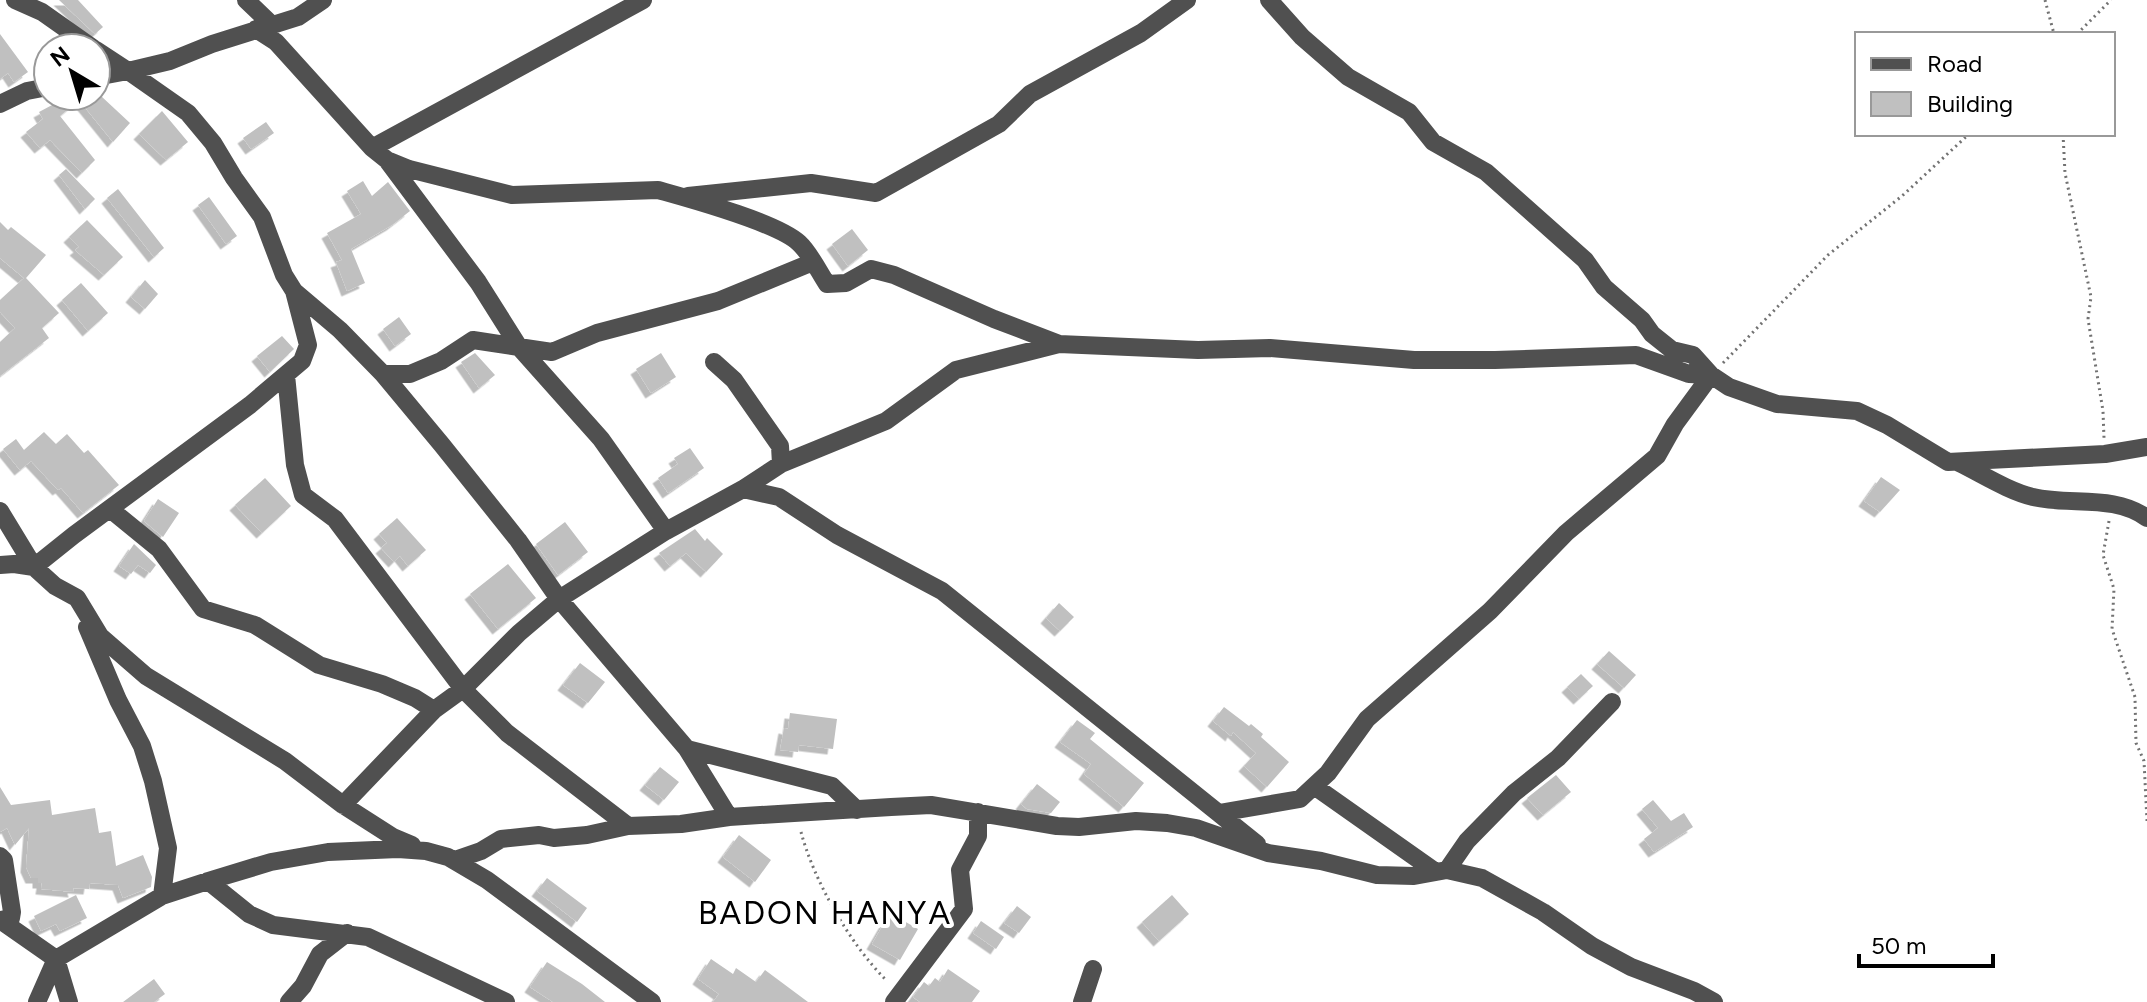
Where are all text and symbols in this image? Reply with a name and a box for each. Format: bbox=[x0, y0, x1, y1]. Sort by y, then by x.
north arrow bbox=[32, 32, 112, 112]
legend bbox=[1855, 32, 2115, 136]
text: N bbox=[45, 41, 75, 73]
text: Road bbox=[1927, 49, 1982, 78]
text: Building bbox=[1927, 89, 2013, 118]
district label: BADON HANYA bbox=[698, 894, 952, 932]
scale bar bbox=[1859, 918, 1993, 968]
text: 50 m bbox=[1871, 931, 1927, 960]

